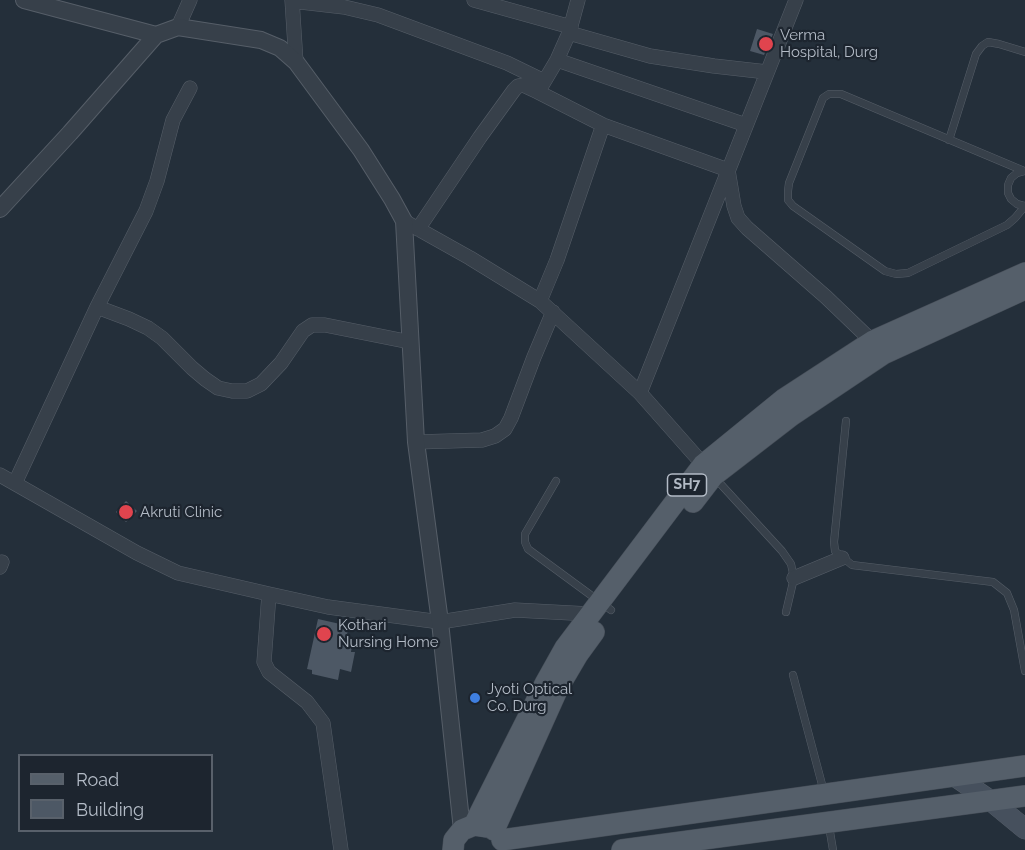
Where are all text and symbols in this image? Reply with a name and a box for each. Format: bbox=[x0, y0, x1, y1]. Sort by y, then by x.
place label: Verma Hospital, Durg bbox=[780, 26, 878, 61]
marker: Verma Hospital, Durg bbox=[757, 35, 775, 53]
road number: SH7 bbox=[668, 474, 706, 496]
marker: Akruti Clinic bbox=[117, 503, 135, 521]
place label: Akruti Clinic bbox=[140, 503, 222, 521]
place label: Kothari Nursing Home bbox=[338, 616, 439, 651]
marker: Kothari Nursing Home bbox=[315, 625, 333, 643]
place label: Jyoti Optical Co. Durg bbox=[487, 680, 572, 715]
marker: Jyoti Optical Co. Durg bbox=[468, 691, 482, 705]
legend bbox=[18, 754, 213, 832]
text: Road bbox=[76, 769, 119, 790]
text: Building bbox=[76, 799, 144, 820]

